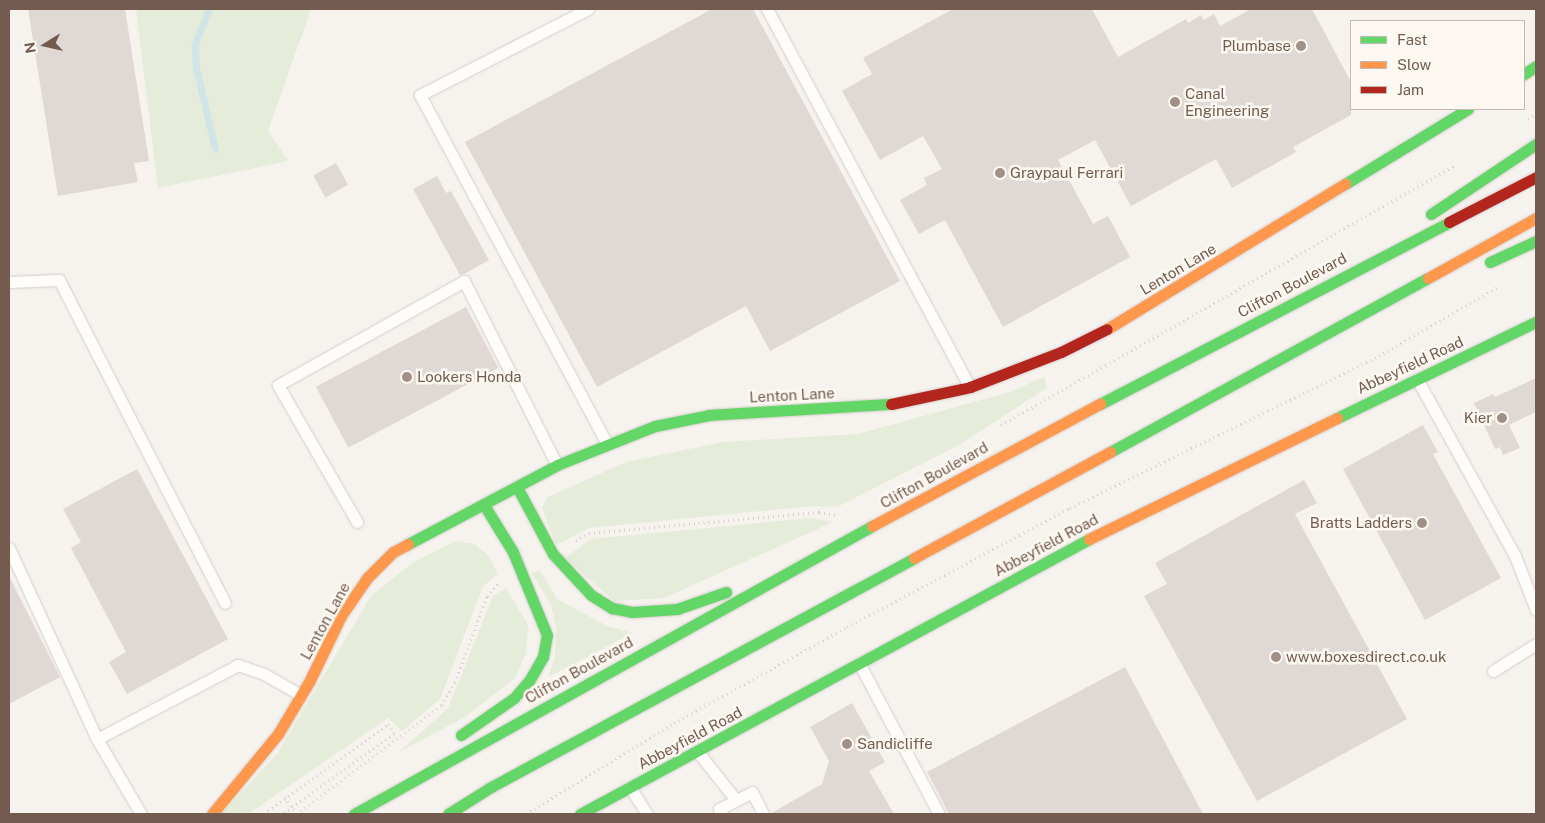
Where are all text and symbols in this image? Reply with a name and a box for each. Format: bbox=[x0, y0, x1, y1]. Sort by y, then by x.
north arrow bbox=[20, 20, 70, 70]
legend bbox=[1350, 20, 1525, 110]
text: Fast bbox=[1397, 31, 1427, 48]
place label: Plumbase bbox=[1222, 37, 1291, 55]
marker: Plumbase bbox=[1295, 40, 1307, 52]
text: N bbox=[21, 41, 39, 54]
text: Slow bbox=[1397, 56, 1431, 73]
text: Jam bbox=[1397, 81, 1424, 98]
place label: Canal Engineering bbox=[1185, 84, 1269, 119]
marker: Canal Engineering bbox=[1169, 96, 1181, 108]
place label: Graypaul Ferrari bbox=[1010, 164, 1123, 182]
marker: Graypaul Ferrari bbox=[994, 167, 1006, 179]
street label: Lenton Lane bbox=[1137, 239, 1219, 299]
street label: Clifton Boulevard bbox=[1235, 249, 1349, 321]
street label: Abbeyfield Road bbox=[1354, 332, 1466, 398]
place label: Lookers Honda bbox=[417, 368, 522, 386]
marker: Lookers Honda bbox=[401, 371, 413, 383]
street label: Lenton Lane bbox=[749, 384, 835, 406]
place label: Kier bbox=[1464, 409, 1492, 427]
marker: Kier bbox=[1496, 412, 1508, 424]
street label: Clifton Boulevard bbox=[877, 438, 991, 512]
street label: Abbeyfield Road bbox=[991, 510, 1101, 580]
place label: Bratts Ladders bbox=[1310, 514, 1412, 532]
marker: Bratts Ladders bbox=[1416, 517, 1428, 529]
street label: Lenton Lane bbox=[296, 579, 354, 663]
street label: Clifton Boulevard bbox=[522, 633, 636, 707]
place label: www.boxesdirect.co.uk bbox=[1286, 648, 1446, 666]
marker: www.boxesdirect.co.uk bbox=[1270, 651, 1282, 663]
street label: Abbeyfield Road bbox=[635, 703, 745, 773]
place label: Sandicliffe bbox=[857, 735, 933, 753]
marker: Sandicliffe bbox=[841, 738, 853, 750]

